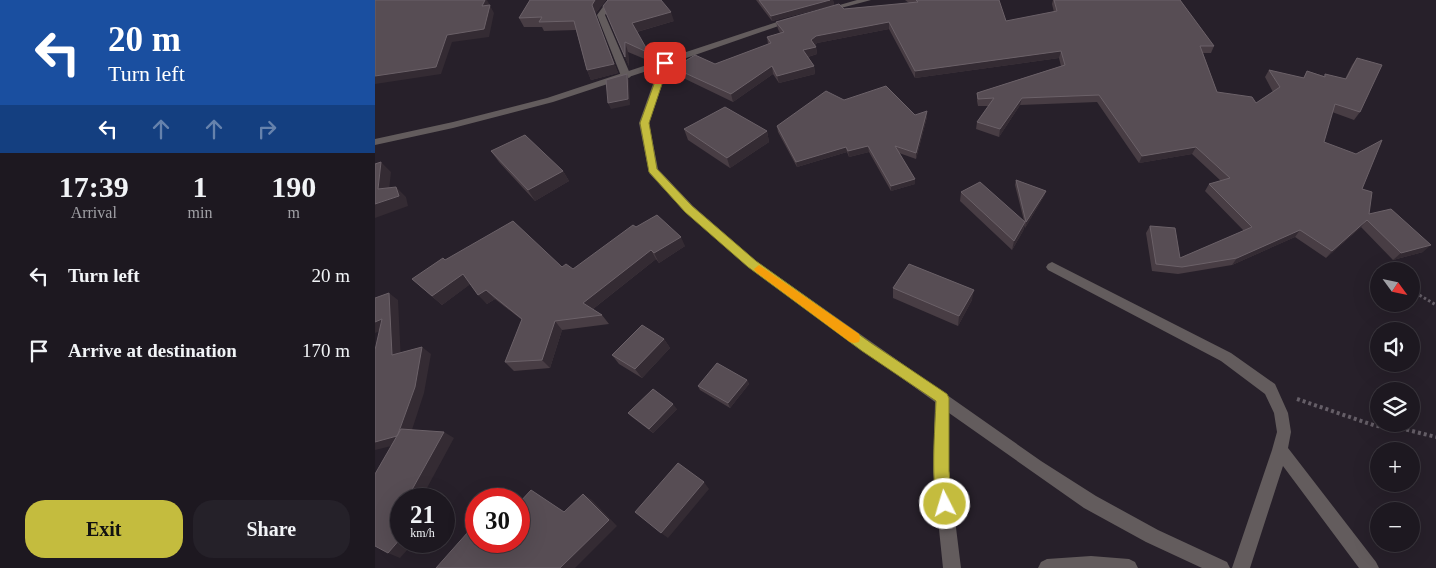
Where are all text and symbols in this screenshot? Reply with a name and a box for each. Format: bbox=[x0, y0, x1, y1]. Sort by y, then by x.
icon: left bbox=[25, 20, 90, 85]
text: 20 m bbox=[108, 20, 181, 59]
pin bbox=[644, 42, 686, 84]
icon: arrive bbox=[651, 49, 679, 77]
text: Turn left bbox=[108, 61, 185, 86]
icon: left bbox=[94, 115, 122, 143]
icon: ahead bbox=[147, 115, 175, 143]
icon: ahead bbox=[200, 115, 228, 143]
icon: right bbox=[253, 115, 281, 143]
text: 17:39 bbox=[59, 170, 129, 203]
text: 1 bbox=[192, 170, 207, 203]
text: 190 bbox=[271, 170, 316, 203]
text: Arrival bbox=[71, 204, 117, 221]
text: min bbox=[188, 204, 212, 221]
text: m bbox=[287, 204, 300, 221]
icon: left bbox=[25, 262, 53, 290]
north arrow bbox=[1370, 262, 1420, 312]
map controls bbox=[1370, 262, 1420, 552]
text: Turn left bbox=[68, 265, 140, 286]
text: 20 m bbox=[311, 265, 350, 286]
button: sound bbox=[1370, 322, 1420, 372]
icon: arrive bbox=[25, 337, 53, 365]
text: Arrive at destination bbox=[68, 340, 237, 361]
text: 170 m bbox=[302, 340, 350, 361]
button: layers bbox=[1370, 382, 1420, 432]
button: + bbox=[1370, 442, 1420, 492]
position arrow bbox=[918, 477, 970, 529]
speed limit sign: 30 bbox=[465, 488, 530, 553]
button: Exit bbox=[25, 500, 183, 558]
button: Share bbox=[193, 500, 350, 558]
text: 21 bbox=[410, 501, 435, 528]
button: − bbox=[1370, 502, 1420, 552]
text: km/h bbox=[410, 526, 435, 540]

